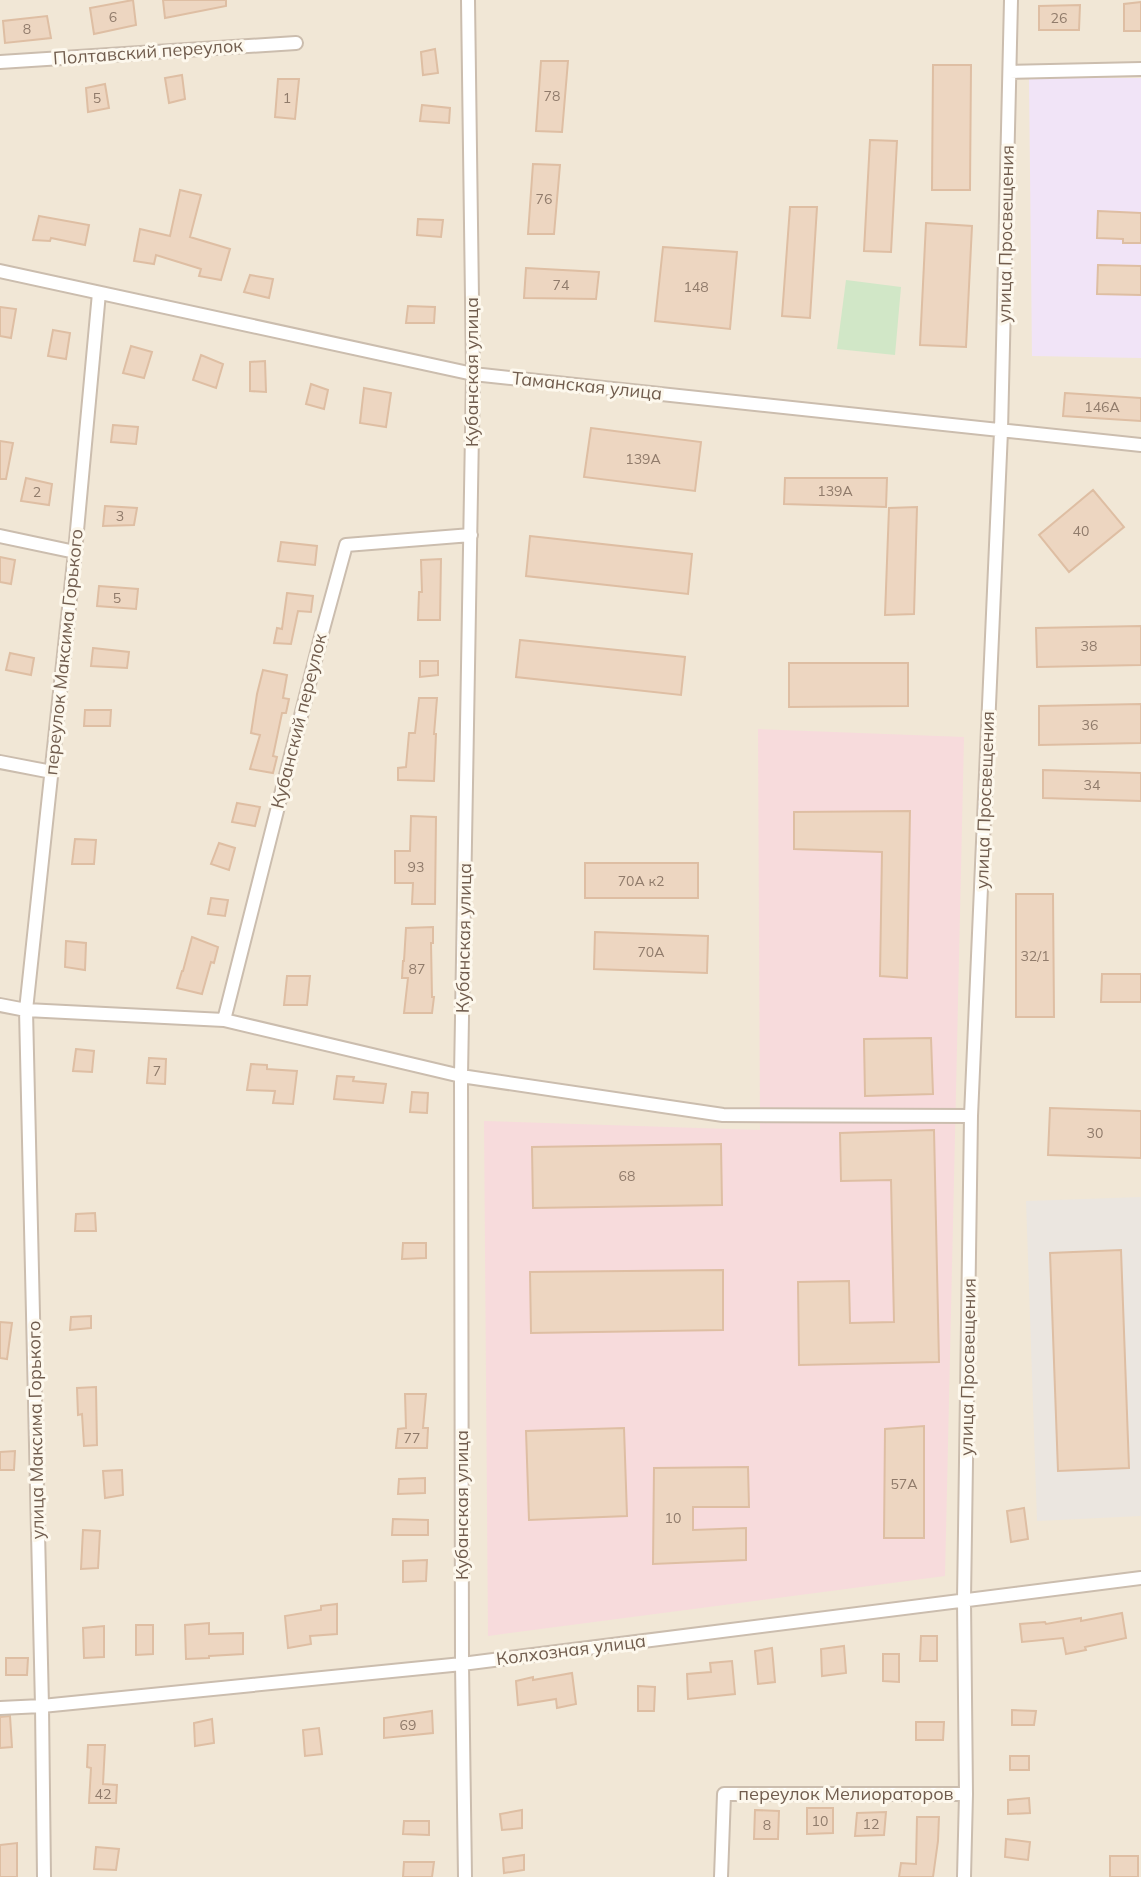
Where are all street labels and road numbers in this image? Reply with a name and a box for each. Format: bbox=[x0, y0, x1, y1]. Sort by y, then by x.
street label: Полтавский переулок bbox=[52, 33, 244, 70]
street label: улица Просвещения bbox=[992, 145, 1019, 323]
street label: Кубанская улица bbox=[460, 297, 483, 447]
street label: Таманская улица bbox=[511, 366, 663, 405]
street label: переулок Максима Горького bbox=[39, 528, 88, 776]
street label: Кубанский переулок bbox=[266, 631, 331, 811]
street label: улица Просвещения bbox=[970, 711, 999, 889]
street label: Кубанская улица bbox=[451, 863, 476, 1013]
street label: улица Просвещения bbox=[954, 1278, 981, 1456]
street label: улица Максима Горького bbox=[22, 1321, 49, 1540]
street label: Кубанская улица bbox=[450, 1430, 473, 1580]
street label: Колхозная улица bbox=[495, 1629, 647, 1670]
street label: переулок Мелиораторов bbox=[738, 1782, 954, 1805]

